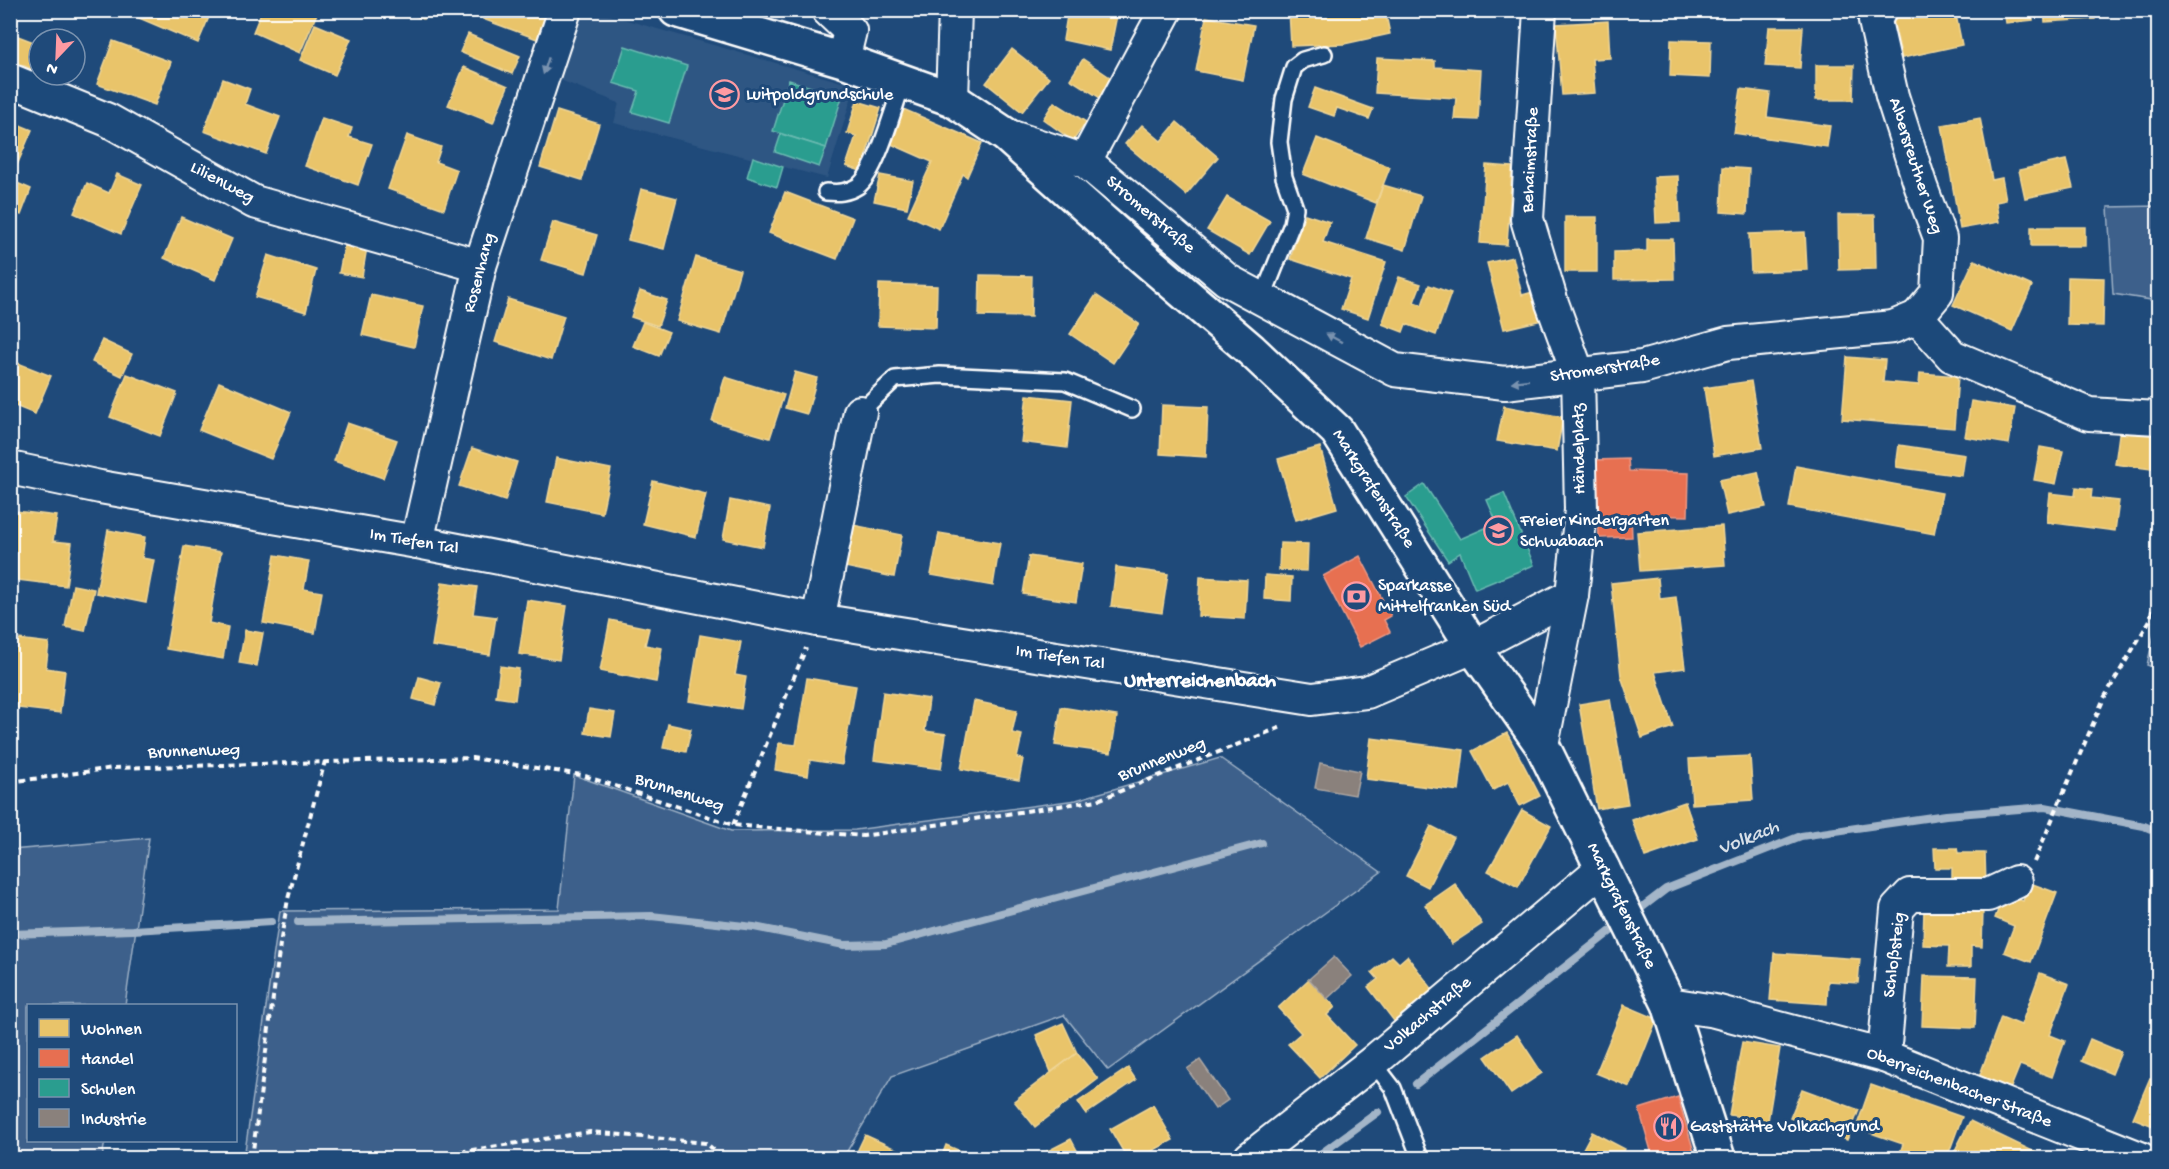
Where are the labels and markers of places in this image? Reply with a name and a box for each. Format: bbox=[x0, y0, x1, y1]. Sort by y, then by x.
school or university icon: Luitpoldgrundschule bbox=[709, 79, 741, 111]
place label: Luitpoldgrundschule bbox=[746, 85, 894, 106]
place label: Freier Kindergarten Schwabach bbox=[1519, 511, 1670, 553]
school or university icon: Freier Kindergarten Schwabach bbox=[1483, 515, 1515, 547]
place label: Sparkasse Mittelfranken Süd bbox=[1378, 576, 1512, 618]
bank icon: Sparkasse Mittelfranken Süd bbox=[1341, 580, 1373, 612]
restaurant icon: Gaststätte Volkachgrund bbox=[1653, 1111, 1685, 1143]
place label: Gaststätte Volkachgrund bbox=[1690, 1117, 1880, 1138]

